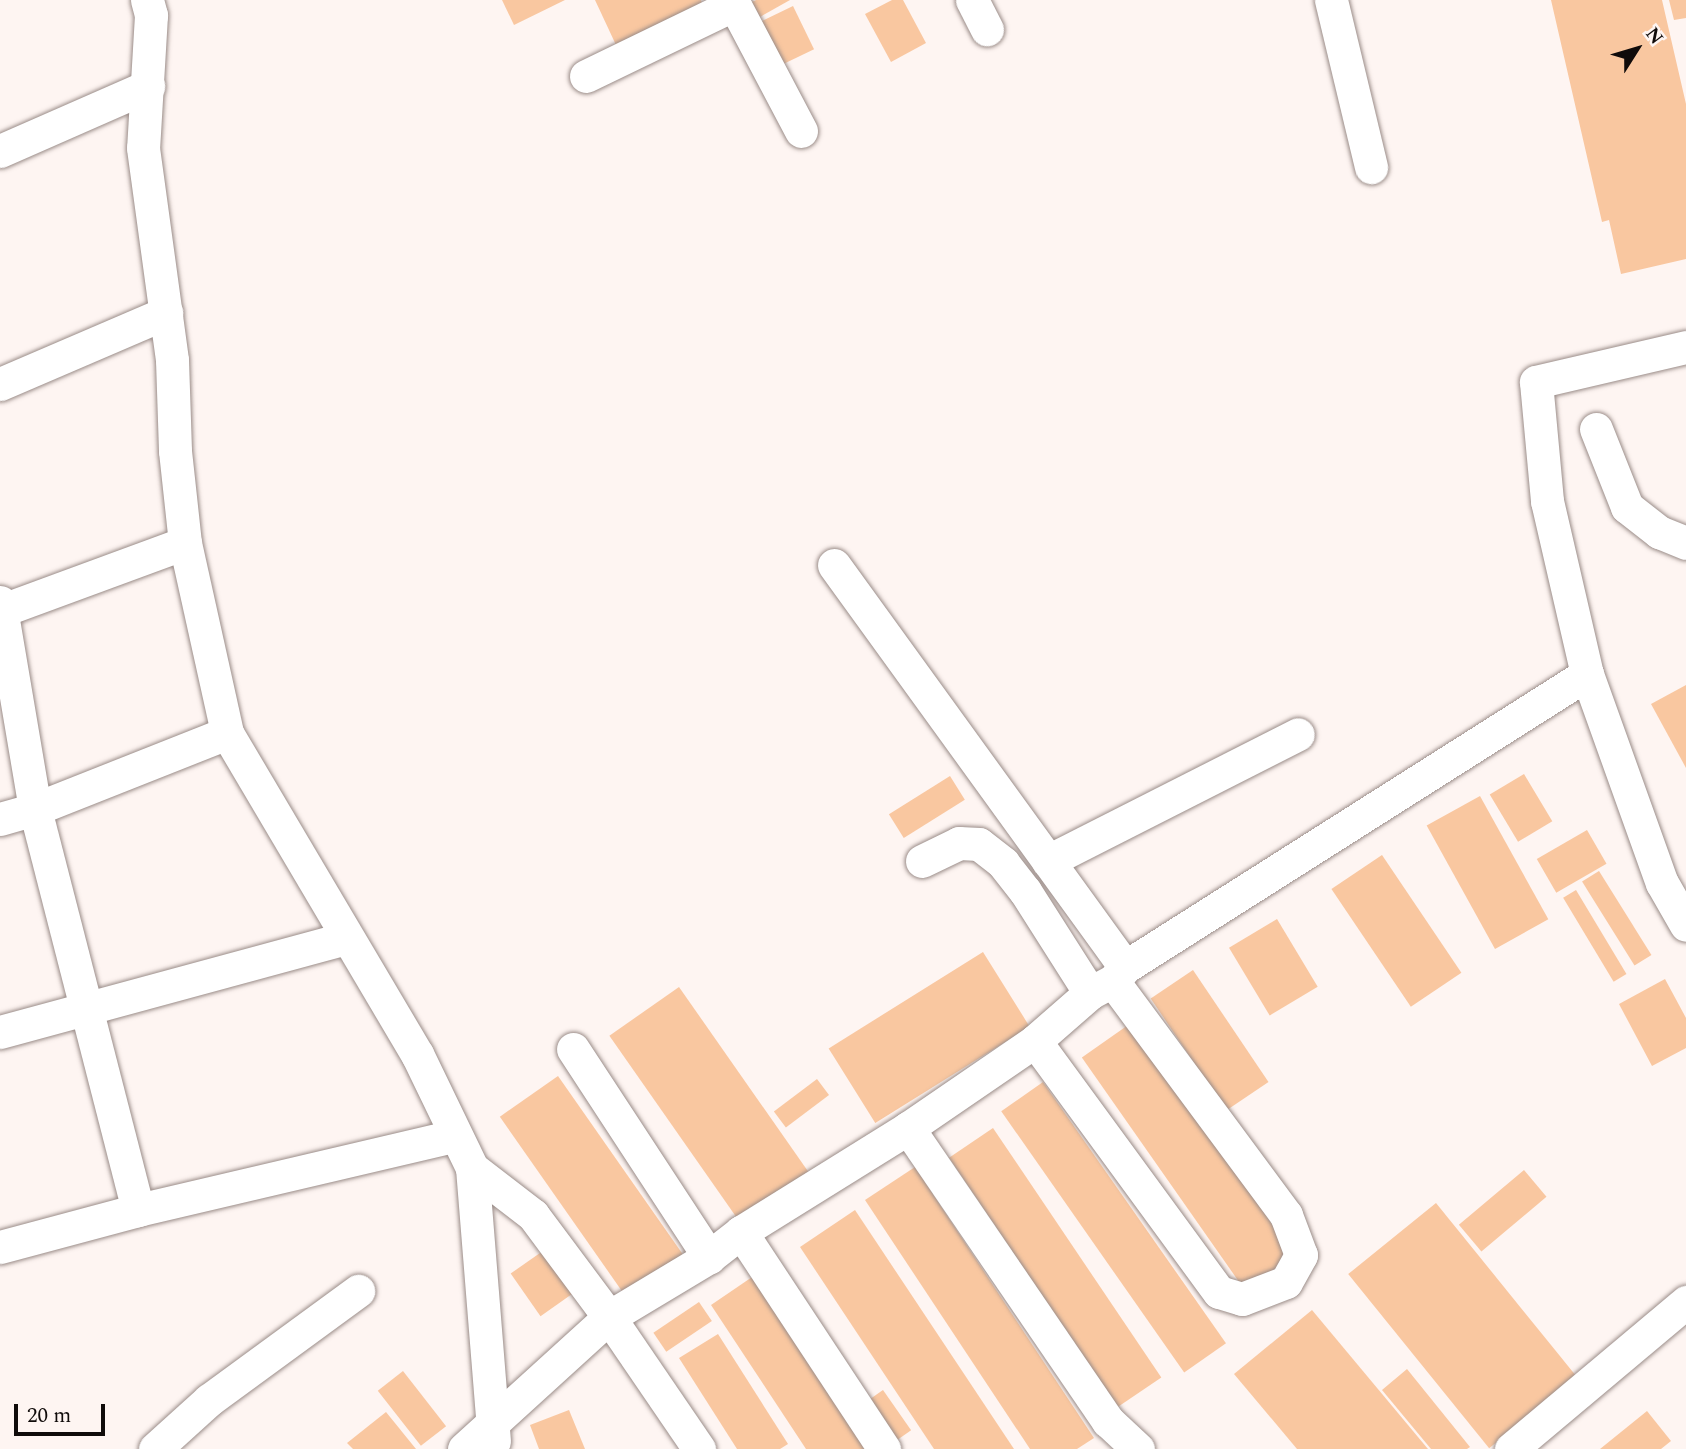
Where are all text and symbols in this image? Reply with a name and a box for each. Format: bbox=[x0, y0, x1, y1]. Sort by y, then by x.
north arrow bbox=[1602, 14, 1672, 84]
text: N bbox=[1638, 21, 1670, 51]
scale bar bbox=[18, 1390, 108, 1434]
text: 20 m bbox=[27, 1400, 71, 1432]

